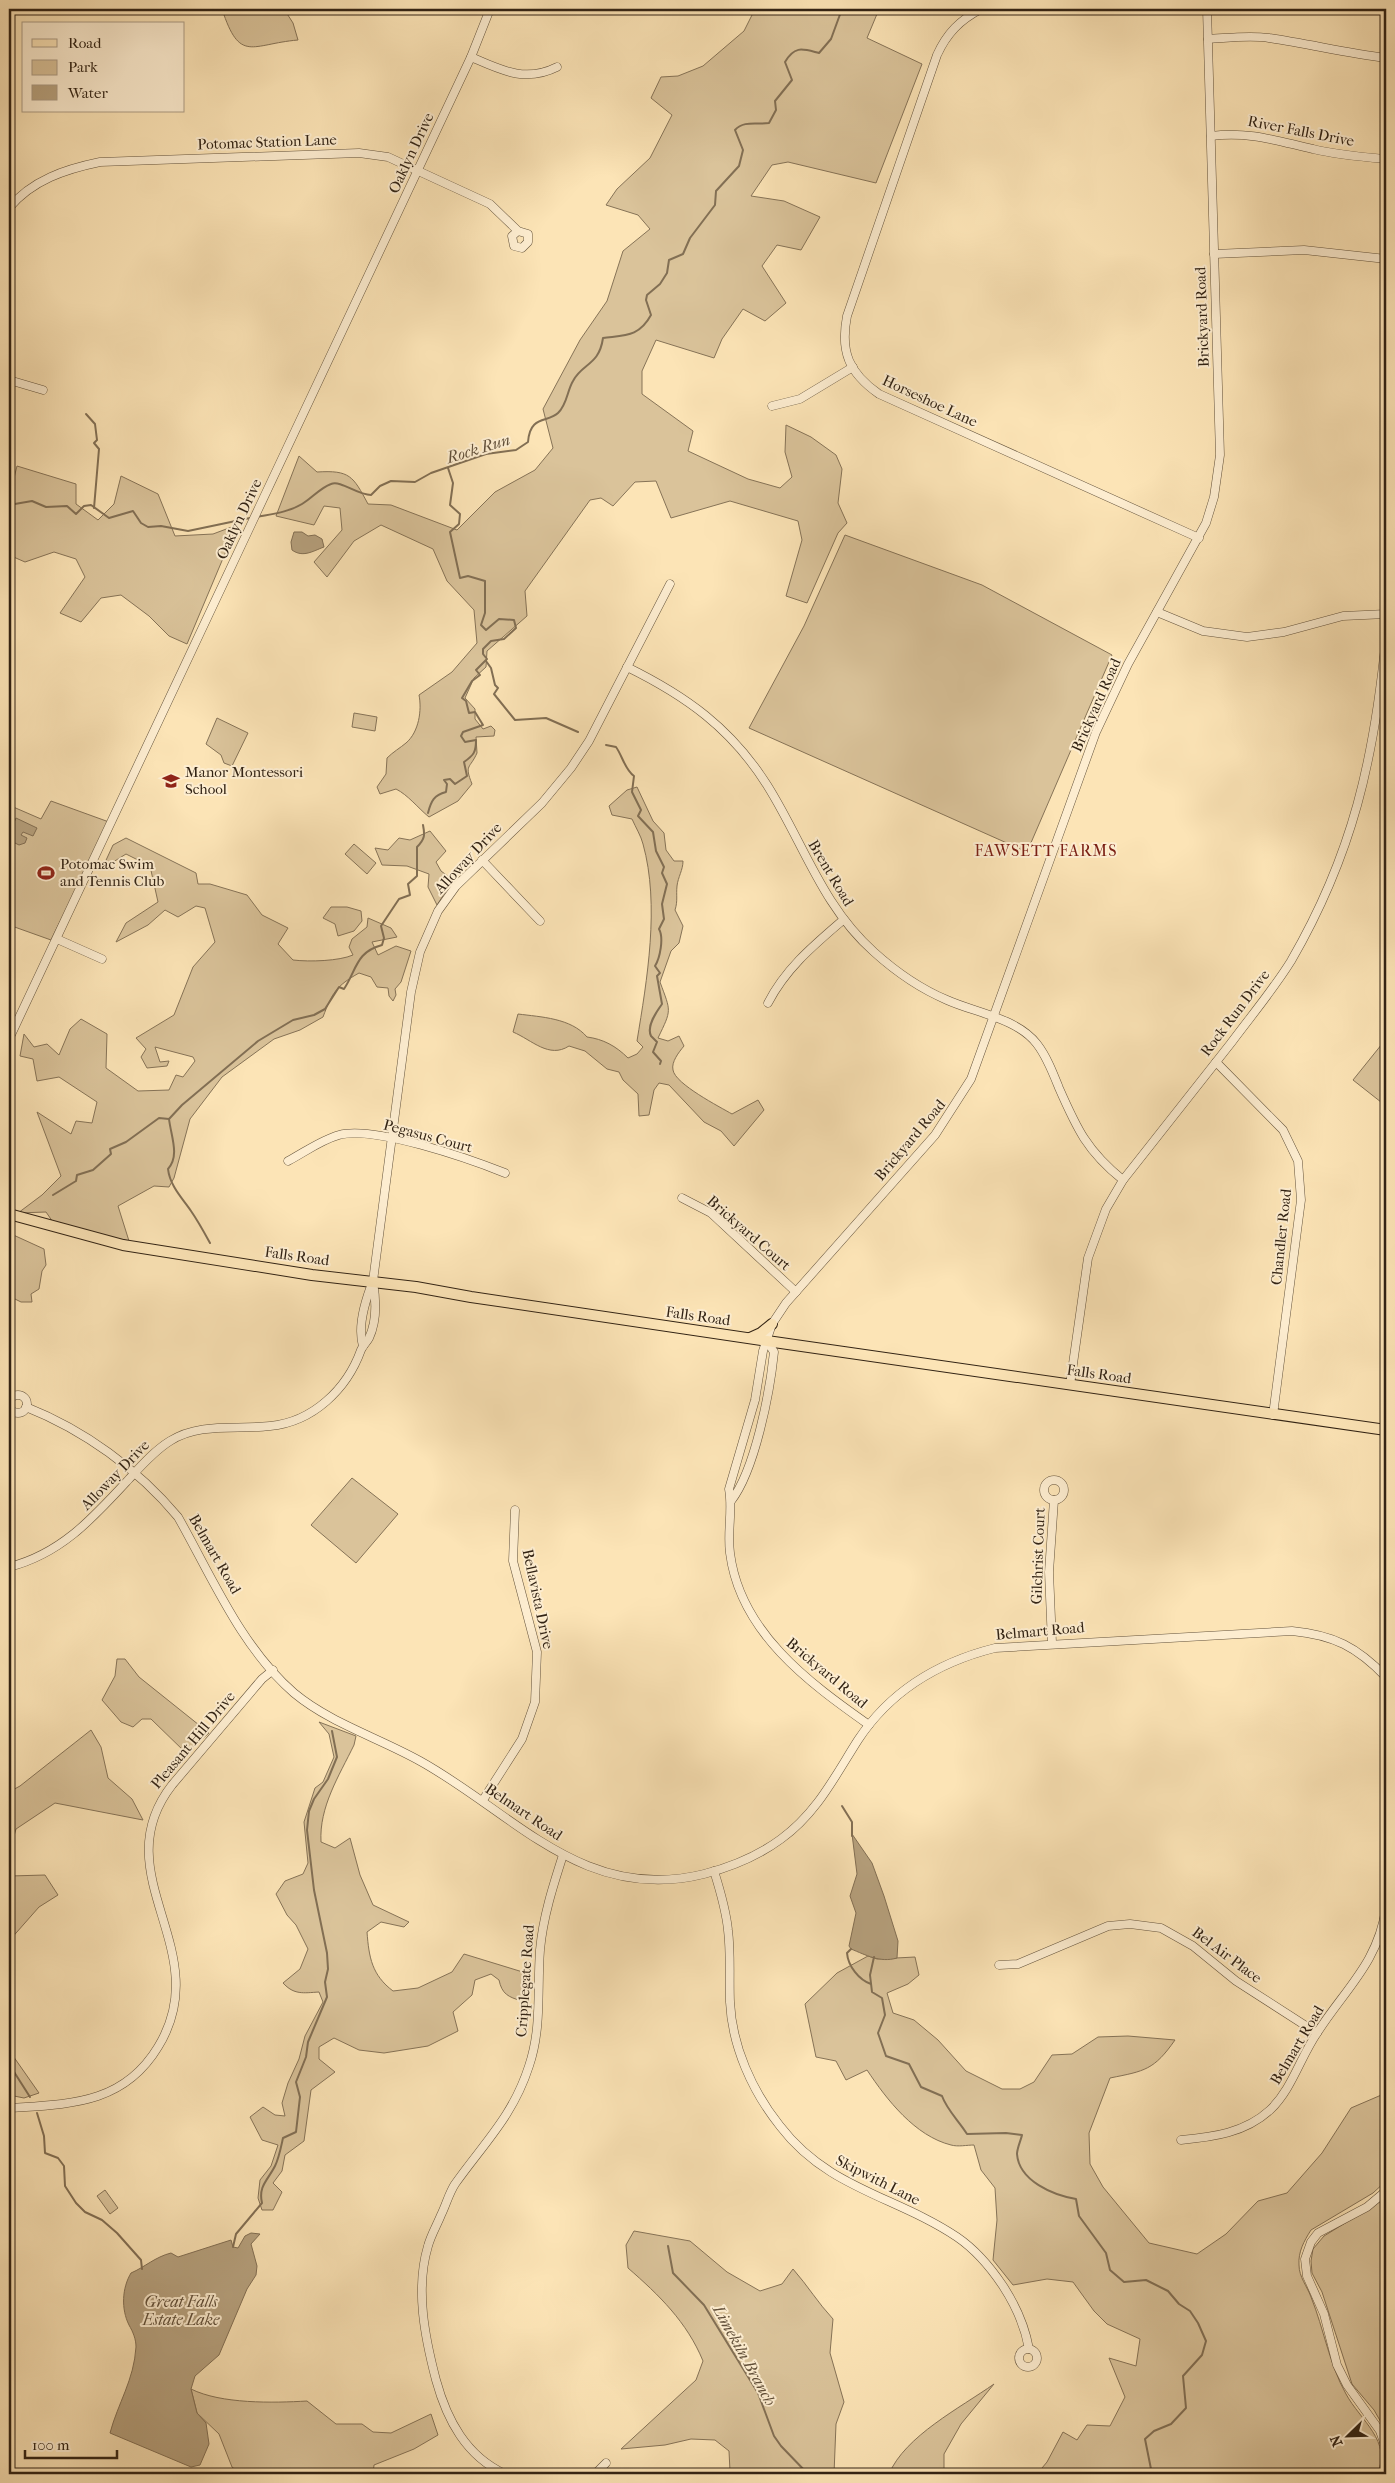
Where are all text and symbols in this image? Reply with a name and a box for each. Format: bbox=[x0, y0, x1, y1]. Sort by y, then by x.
legend bbox=[22, 22, 185, 112]
text: Road bbox=[68, 34, 102, 52]
text: Park bbox=[68, 58, 98, 76]
text: Water bbox=[67, 84, 108, 102]
street label: Oaklyn Drive bbox=[384, 109, 438, 196]
street label: River Falls Drive bbox=[1246, 112, 1356, 150]
street label: Potomac Station Lane bbox=[197, 131, 338, 153]
street label: Brickyard Road bbox=[1191, 266, 1213, 368]
street label: Horseshoe Lane bbox=[880, 371, 981, 431]
water label: Rock Run bbox=[443, 430, 512, 467]
street label: Oaklyn Drive bbox=[212, 475, 266, 562]
street label: Brickyard Road bbox=[1067, 655, 1125, 755]
place label: Manor Montessori School bbox=[185, 763, 304, 798]
school or university icon: Manor Montessori School bbox=[161, 771, 181, 791]
street label: Alloway Drive bbox=[430, 818, 506, 898]
street label: Brent Road bbox=[804, 837, 858, 910]
district label: FAWSETT FARMS bbox=[975, 841, 1117, 860]
place label: Potomac Swim and Tennis Club bbox=[60, 855, 164, 890]
sports icon: Potomac Swim and Tennis Club bbox=[36, 863, 56, 883]
street label: Rock Run Drive bbox=[1197, 966, 1274, 1060]
street label: Brickyard Road bbox=[871, 1095, 950, 1184]
street label: Pegasus Court bbox=[381, 1115, 475, 1157]
street label: Chandler Road bbox=[1267, 1187, 1295, 1286]
street label: Brickyard Court bbox=[703, 1192, 795, 1275]
street label: Falls Road bbox=[263, 1243, 331, 1270]
street label: Falls Road bbox=[664, 1303, 732, 1330]
street label: Falls Road bbox=[1065, 1361, 1133, 1388]
street label: Alloway Drive bbox=[76, 1436, 153, 1515]
street label: Gilchrist Court bbox=[1027, 1507, 1049, 1605]
street label: Belmart Road bbox=[185, 1511, 245, 1598]
street label: Bellavista Drive bbox=[519, 1547, 557, 1651]
street label: Belmart Road bbox=[995, 1618, 1086, 1644]
street label: Brickyard Road bbox=[783, 1634, 872, 1713]
street label: Pleasant Hill Drive bbox=[147, 1687, 239, 1792]
street label: Belmart Road bbox=[482, 1780, 567, 1845]
street label: Cripplegate Road bbox=[512, 1923, 538, 2038]
street label: Bel Air Place bbox=[1189, 1923, 1266, 1987]
street label: Belmart Road bbox=[1266, 2001, 1328, 2088]
street label: Skipwith Lane bbox=[833, 2151, 924, 2209]
water label: Great Falls Estate Lake bbox=[141, 2292, 220, 2329]
water label: Limekiln Branch bbox=[709, 2301, 780, 2409]
north arrow bbox=[1322, 2410, 1372, 2460]
scale bar bbox=[25, 2428, 118, 2460]
text: N bbox=[1326, 2432, 1346, 2449]
text: 100 m bbox=[32, 2436, 70, 2454]

